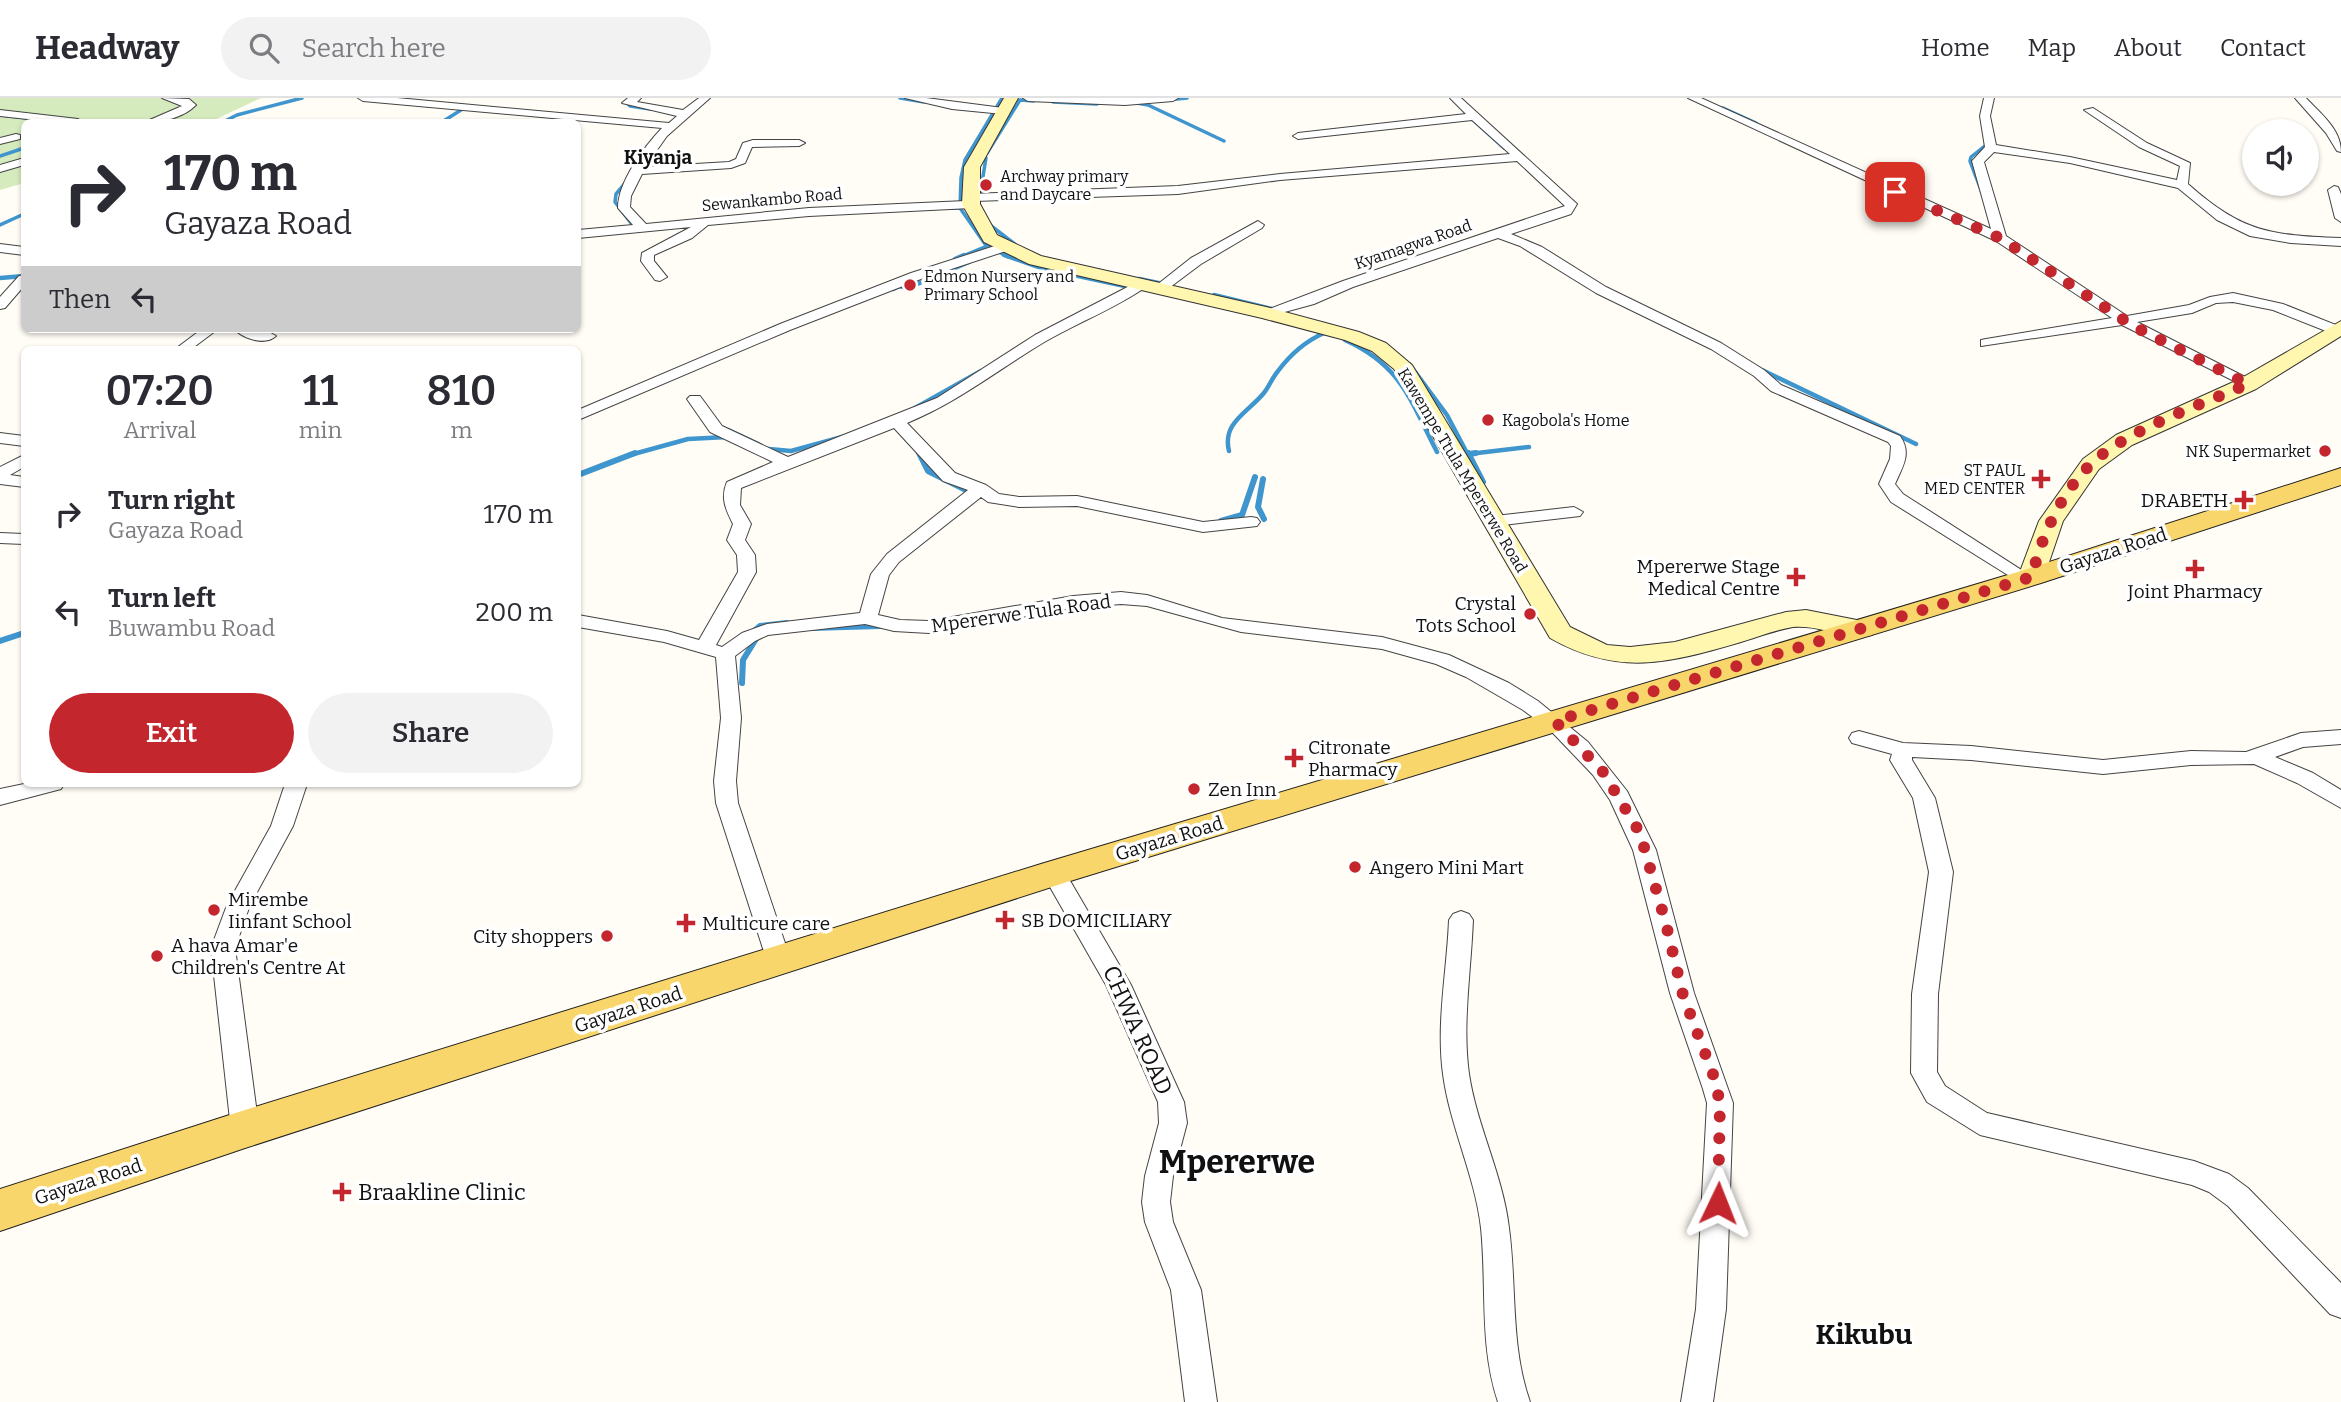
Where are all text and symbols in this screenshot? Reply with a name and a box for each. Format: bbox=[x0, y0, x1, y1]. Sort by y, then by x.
search box bbox=[221, 17, 711, 80]
text: Headway bbox=[35, 28, 179, 68]
icon: search bbox=[245, 29, 283, 67]
text: Search here bbox=[301, 33, 446, 64]
text: Home bbox=[1921, 34, 1990, 62]
text: Map bbox=[2028, 34, 2076, 62]
text: About bbox=[2114, 34, 2182, 62]
text: Contact bbox=[2220, 34, 2306, 62]
map controls bbox=[2242, 119, 2319, 196]
button: sound bbox=[2242, 119, 2319, 196]
text: 170 m bbox=[164, 144, 297, 203]
district label: Kiyanja bbox=[624, 146, 693, 169]
icon: right bbox=[49, 147, 140, 238]
pin bbox=[1865, 162, 1925, 222]
place label: Archway primary and Daycare bbox=[1000, 167, 1129, 204]
icon: arrive bbox=[1876, 173, 1914, 211]
marker: Archway primary and Daycare bbox=[978, 177, 994, 193]
street label: Sewankambo Road bbox=[701, 184, 844, 215]
text: Gayaza Road bbox=[164, 204, 352, 242]
street label: Kyamagwa Road bbox=[1352, 215, 1475, 273]
place label: Edmon Nursery and Primary School bbox=[924, 267, 1075, 304]
marker: Edmon Nursery and Primary School bbox=[902, 277, 918, 293]
icon: left bbox=[125, 280, 163, 318]
text: Then bbox=[49, 284, 111, 315]
street label: Kawempe Ttula Mpererwe Road bbox=[1394, 364, 1532, 576]
text: 07:20 bbox=[106, 366, 214, 416]
text: 11 bbox=[303, 366, 338, 416]
text: 810 bbox=[427, 366, 496, 416]
place label: Kagobola's Home bbox=[1502, 411, 1630, 430]
marker: Kagobola's Home bbox=[1480, 412, 1496, 428]
text: Arrival bbox=[123, 416, 196, 444]
text: min bbox=[299, 416, 342, 444]
text: m bbox=[451, 416, 472, 444]
place label: NK Supermarket bbox=[2186, 442, 2311, 461]
marker: NK Supermarket bbox=[2317, 443, 2333, 459]
place label: ST PAUL MED CENTER bbox=[1924, 461, 2025, 498]
marker: ST PAUL MED CENTER bbox=[2031, 469, 2051, 489]
text: Turn right bbox=[108, 485, 235, 516]
place label: DRABETH bbox=[2141, 489, 2228, 512]
marker: DRABETH bbox=[2234, 490, 2254, 510]
icon: right bbox=[49, 495, 87, 533]
text: 170 m bbox=[483, 499, 553, 530]
text: Gayaza Road bbox=[108, 516, 243, 544]
street label: Gayaza Road bbox=[2056, 522, 2170, 579]
place label: Mpererwe Stage Medical Centre bbox=[1636, 555, 1780, 600]
marker: Joint Pharmacy bbox=[2187, 561, 2203, 577]
marker: Mpererwe Stage Medical Centre bbox=[1786, 567, 1806, 587]
place label: Joint Pharmacy bbox=[2127, 580, 2263, 603]
text: Turn left bbox=[108, 583, 216, 614]
street label: Mpererwe Tula Road bbox=[930, 590, 1112, 637]
place label: Crystal Tots School bbox=[1416, 592, 1516, 637]
icon: left bbox=[49, 593, 87, 631]
text: 200 m bbox=[476, 597, 553, 628]
marker: Crystal Tots School bbox=[1522, 606, 1538, 622]
text: Buwambu Road bbox=[108, 614, 275, 642]
button: Exit bbox=[49, 693, 294, 773]
button: Share bbox=[308, 693, 553, 773]
place label: Citronate Pharmacy bbox=[1308, 736, 1398, 781]
marker: Citronate Pharmacy bbox=[1286, 750, 1302, 766]
place label: Zen Inn bbox=[1208, 778, 1277, 801]
marker: Zen Inn bbox=[1186, 781, 1202, 797]
street label: Gayaza Road bbox=[1112, 811, 1226, 866]
place label: Angero Mini Mart bbox=[1369, 856, 1524, 879]
marker: Angero Mini Mart bbox=[1347, 859, 1363, 875]
place label: Mirembe Iinfant School bbox=[228, 888, 352, 933]
marker: Mirembe Iinfant School bbox=[206, 902, 222, 918]
place label: SB DOMICILIARY bbox=[1021, 909, 1172, 932]
marker: SB DOMICILIARY bbox=[995, 910, 1015, 930]
place label: Multicure care bbox=[702, 912, 830, 935]
marker: Multicure care bbox=[676, 913, 696, 933]
place label: City shoppers bbox=[473, 925, 593, 948]
marker: City shoppers bbox=[599, 928, 615, 944]
place label: A hava Amar'e Children's Centre At bbox=[171, 934, 346, 979]
marker: A hava Amar'e Children's Centre At bbox=[149, 948, 165, 964]
street label: CHWA ROAD bbox=[1097, 961, 1179, 1099]
street label: Gayaza Road bbox=[571, 981, 685, 1038]
district label: Mpererwe bbox=[1159, 1143, 1315, 1181]
street label: Gayaza Road bbox=[31, 1153, 145, 1210]
position arrow bbox=[1681, 1166, 1755, 1240]
place label: Braakline Clinic bbox=[358, 1178, 526, 1206]
marker: Braakline Clinic bbox=[332, 1182, 352, 1202]
district label: Kikubu bbox=[1816, 1318, 1913, 1351]

